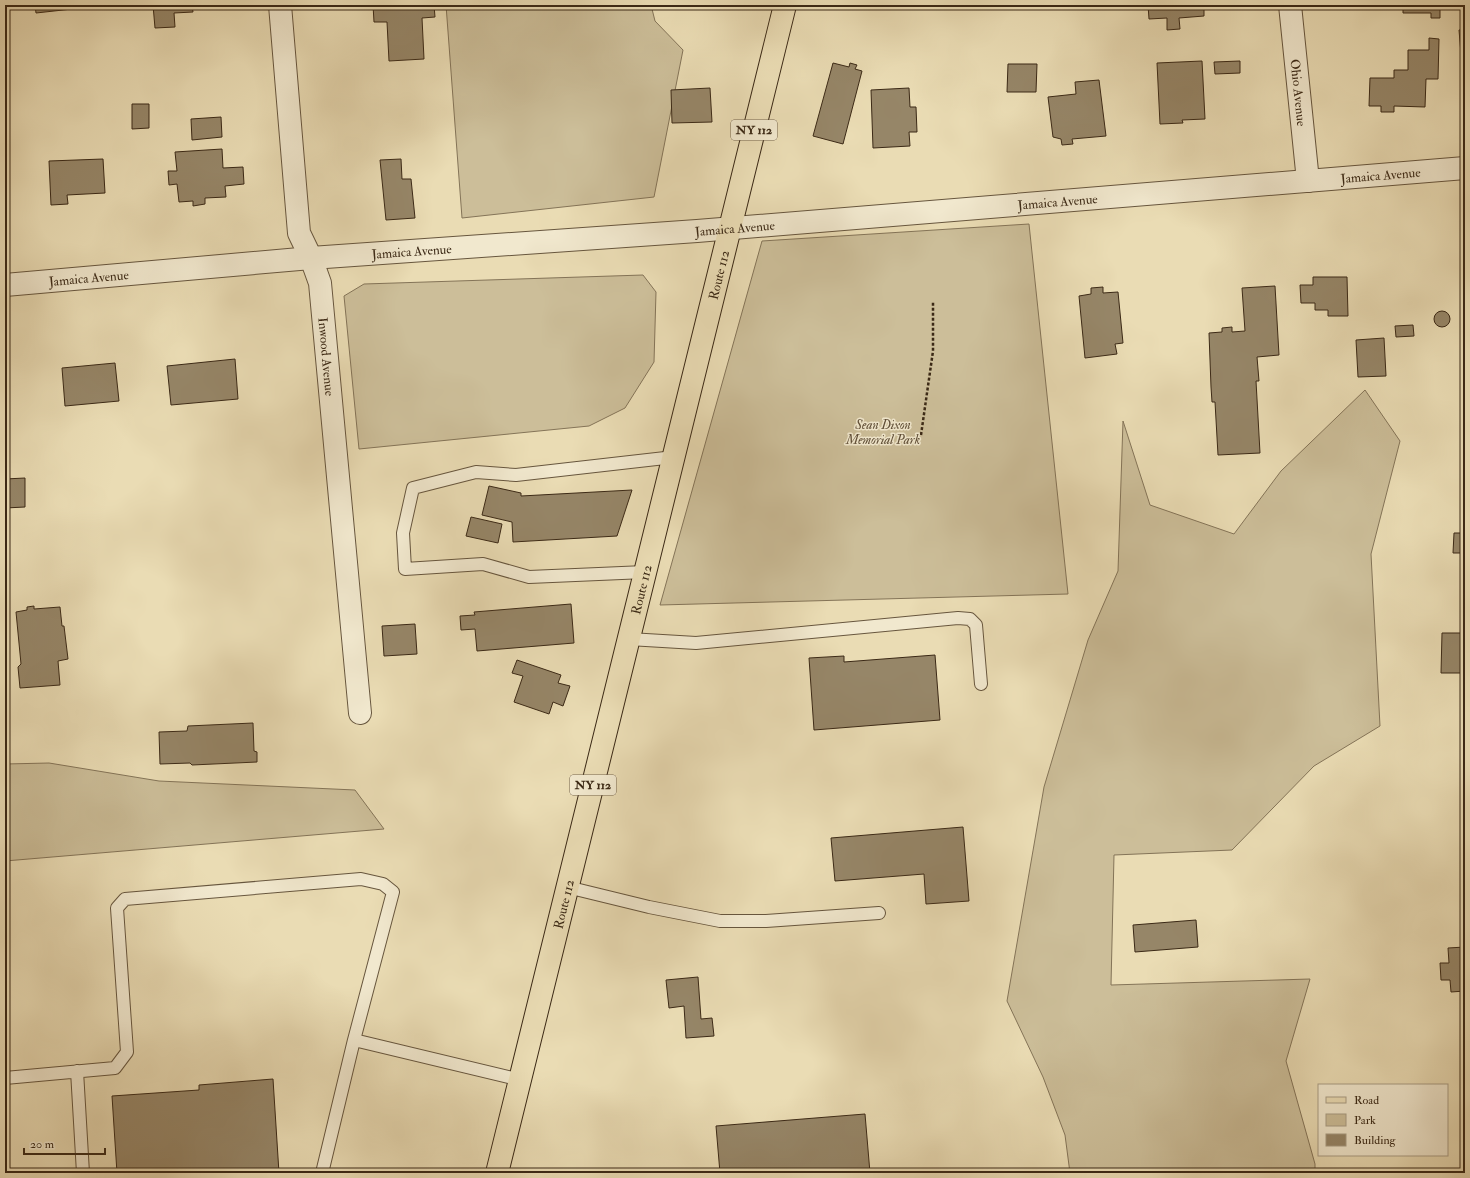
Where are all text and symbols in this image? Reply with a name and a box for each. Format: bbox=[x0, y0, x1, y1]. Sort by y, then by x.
street label: Ohio Avenue bbox=[1287, 58, 1309, 128]
road number: NY 112 bbox=[731, 120, 777, 140]
street label: Jamaica Avenue bbox=[1339, 165, 1422, 187]
street label: Jamaica Avenue bbox=[1016, 191, 1099, 214]
street label: Jamaica Avenue bbox=[693, 218, 776, 240]
street label: Jamaica Avenue bbox=[370, 241, 453, 263]
street label: Route 112 bbox=[706, 248, 733, 302]
street label: Jamaica Avenue bbox=[47, 267, 130, 290]
street label: Inwood Avenue bbox=[314, 317, 338, 397]
park label: Sean Dixon Memorial Park bbox=[845, 417, 920, 448]
street label: Route 112 bbox=[628, 563, 656, 616]
road number: NY 112 bbox=[570, 775, 616, 795]
street label: Route 112 bbox=[550, 877, 578, 931]
legend bbox=[1318, 1084, 1448, 1156]
text: Road bbox=[1354, 1093, 1379, 1108]
text: Park bbox=[1354, 1113, 1376, 1128]
scale bar bbox=[24, 1130, 105, 1156]
text: Building bbox=[1354, 1133, 1397, 1148]
text: 20 m bbox=[30, 1137, 55, 1152]

